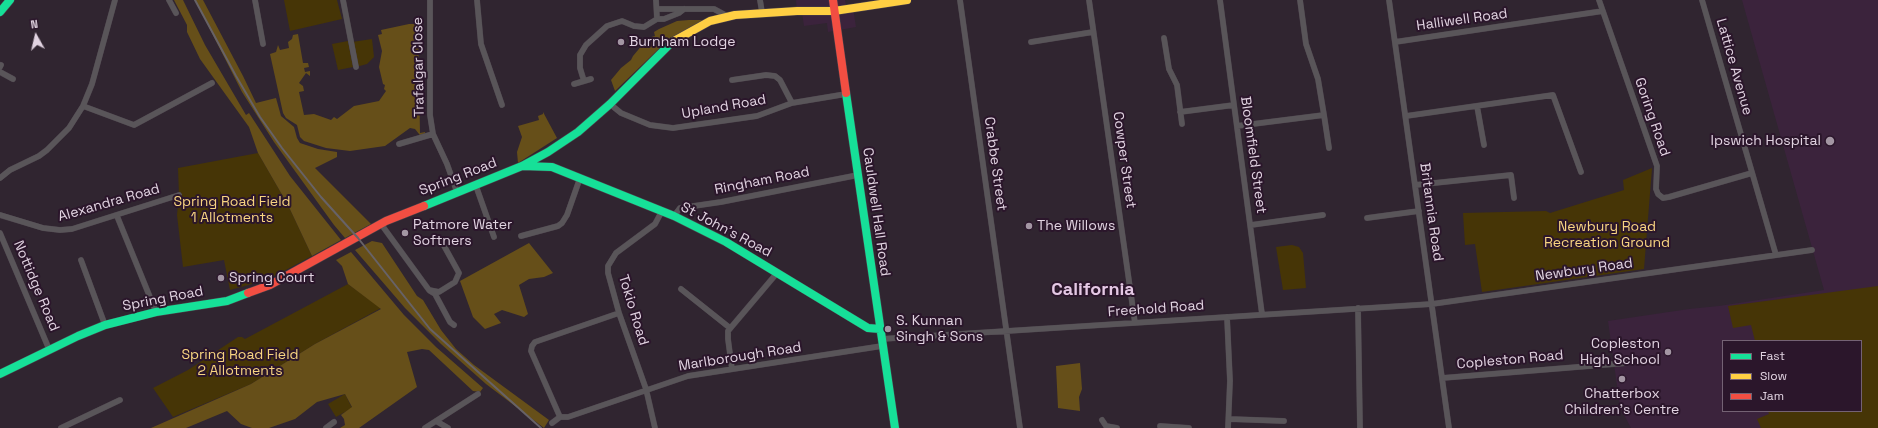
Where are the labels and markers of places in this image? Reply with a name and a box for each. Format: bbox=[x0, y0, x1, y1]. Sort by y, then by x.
place label: Burnham Lodge bbox=[629, 34, 735, 50]
marker: Burnham Lodge bbox=[616, 37, 626, 47]
place label: Ipswich Hospital bbox=[1711, 133, 1821, 149]
marker: Ipswich Hospital bbox=[1824, 135, 1836, 147]
place label: Patmore Water Softners bbox=[413, 217, 512, 250]
place label: The Willows bbox=[1037, 218, 1115, 234]
marker: The Willows bbox=[1024, 221, 1034, 231]
marker: Patmore Water Softners bbox=[400, 228, 410, 238]
place label: Spring Court bbox=[229, 270, 314, 286]
marker: Spring Court bbox=[216, 273, 226, 283]
place label: S. Kunnan Singh & Sons bbox=[896, 313, 983, 346]
marker: S. Kunnan Singh & Sons bbox=[883, 324, 893, 334]
place label: Copleston High School bbox=[1580, 336, 1660, 368]
marker: Copleston High School bbox=[1663, 347, 1673, 357]
marker: Chatterbox Children's Centre bbox=[1617, 374, 1627, 384]
place label: Chatterbox Children's Centre bbox=[1565, 386, 1679, 418]

